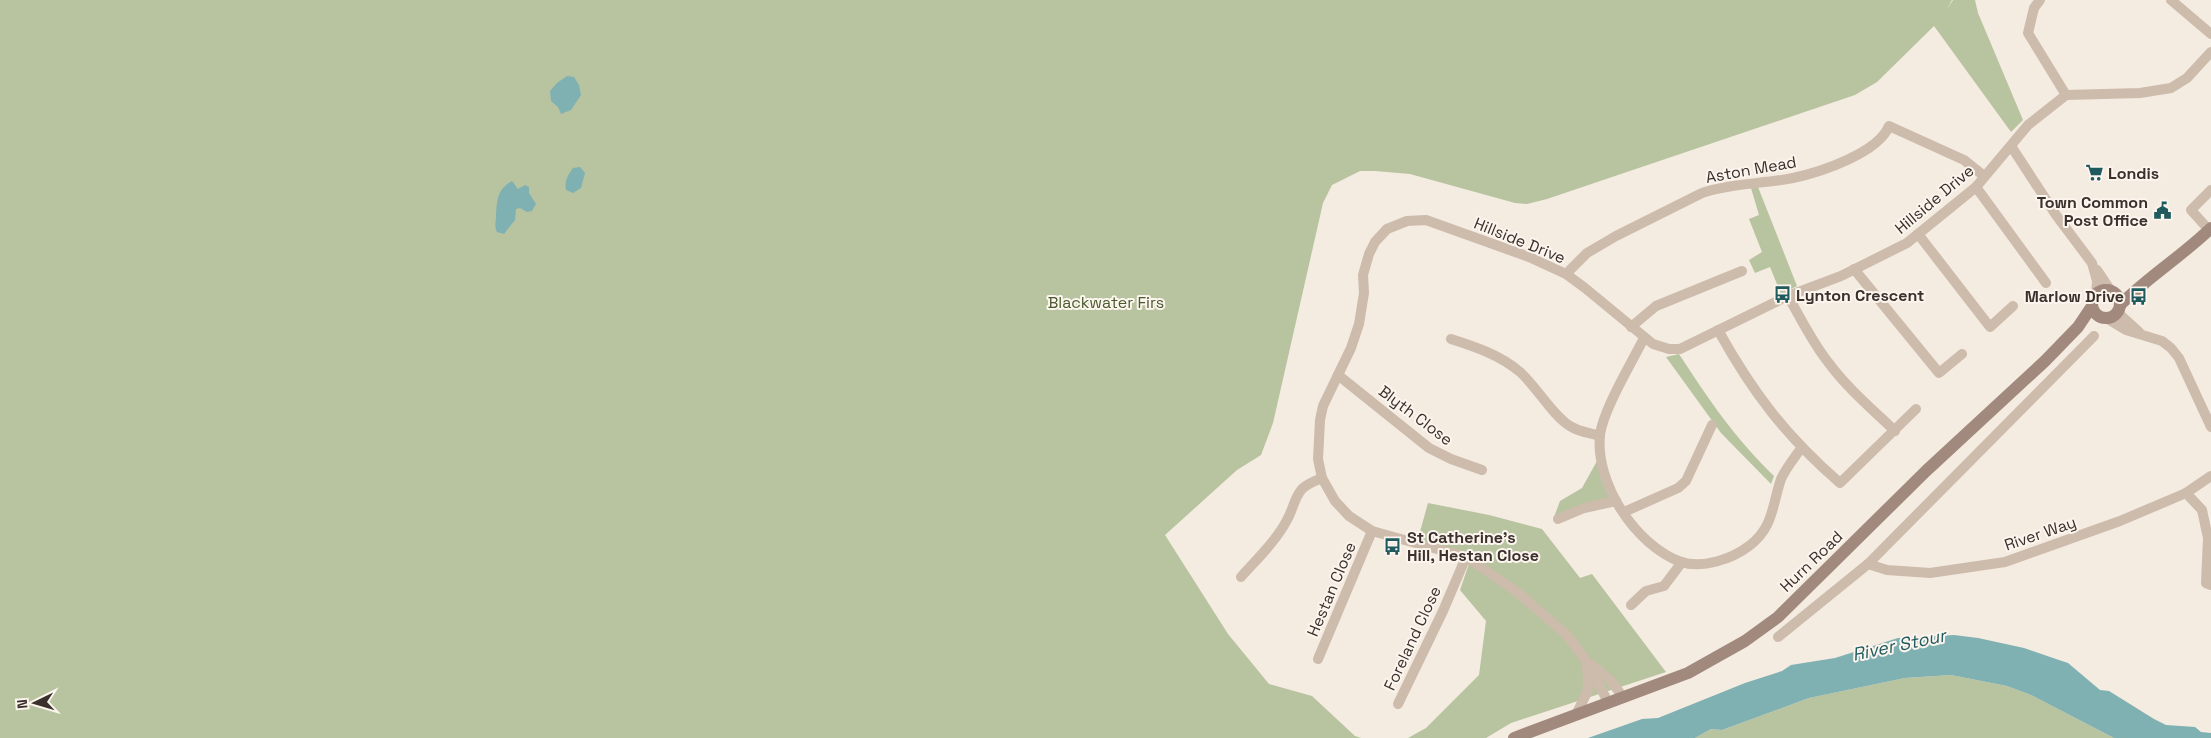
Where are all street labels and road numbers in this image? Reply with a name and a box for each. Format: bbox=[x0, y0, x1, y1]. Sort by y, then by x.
street label: Aston Mead bbox=[1704, 151, 1798, 188]
street label: Hillside Drive bbox=[1890, 160, 1978, 239]
street label: Hillside Drive bbox=[1471, 213, 1569, 268]
street label: Blyth Close bbox=[1374, 381, 1457, 450]
street label: River Way bbox=[2002, 511, 2079, 556]
street label: Hurn Road bbox=[1775, 526, 1847, 597]
street label: Hestan Close bbox=[1302, 539, 1361, 640]
street label: Foreland Close bbox=[1379, 583, 1446, 694]

